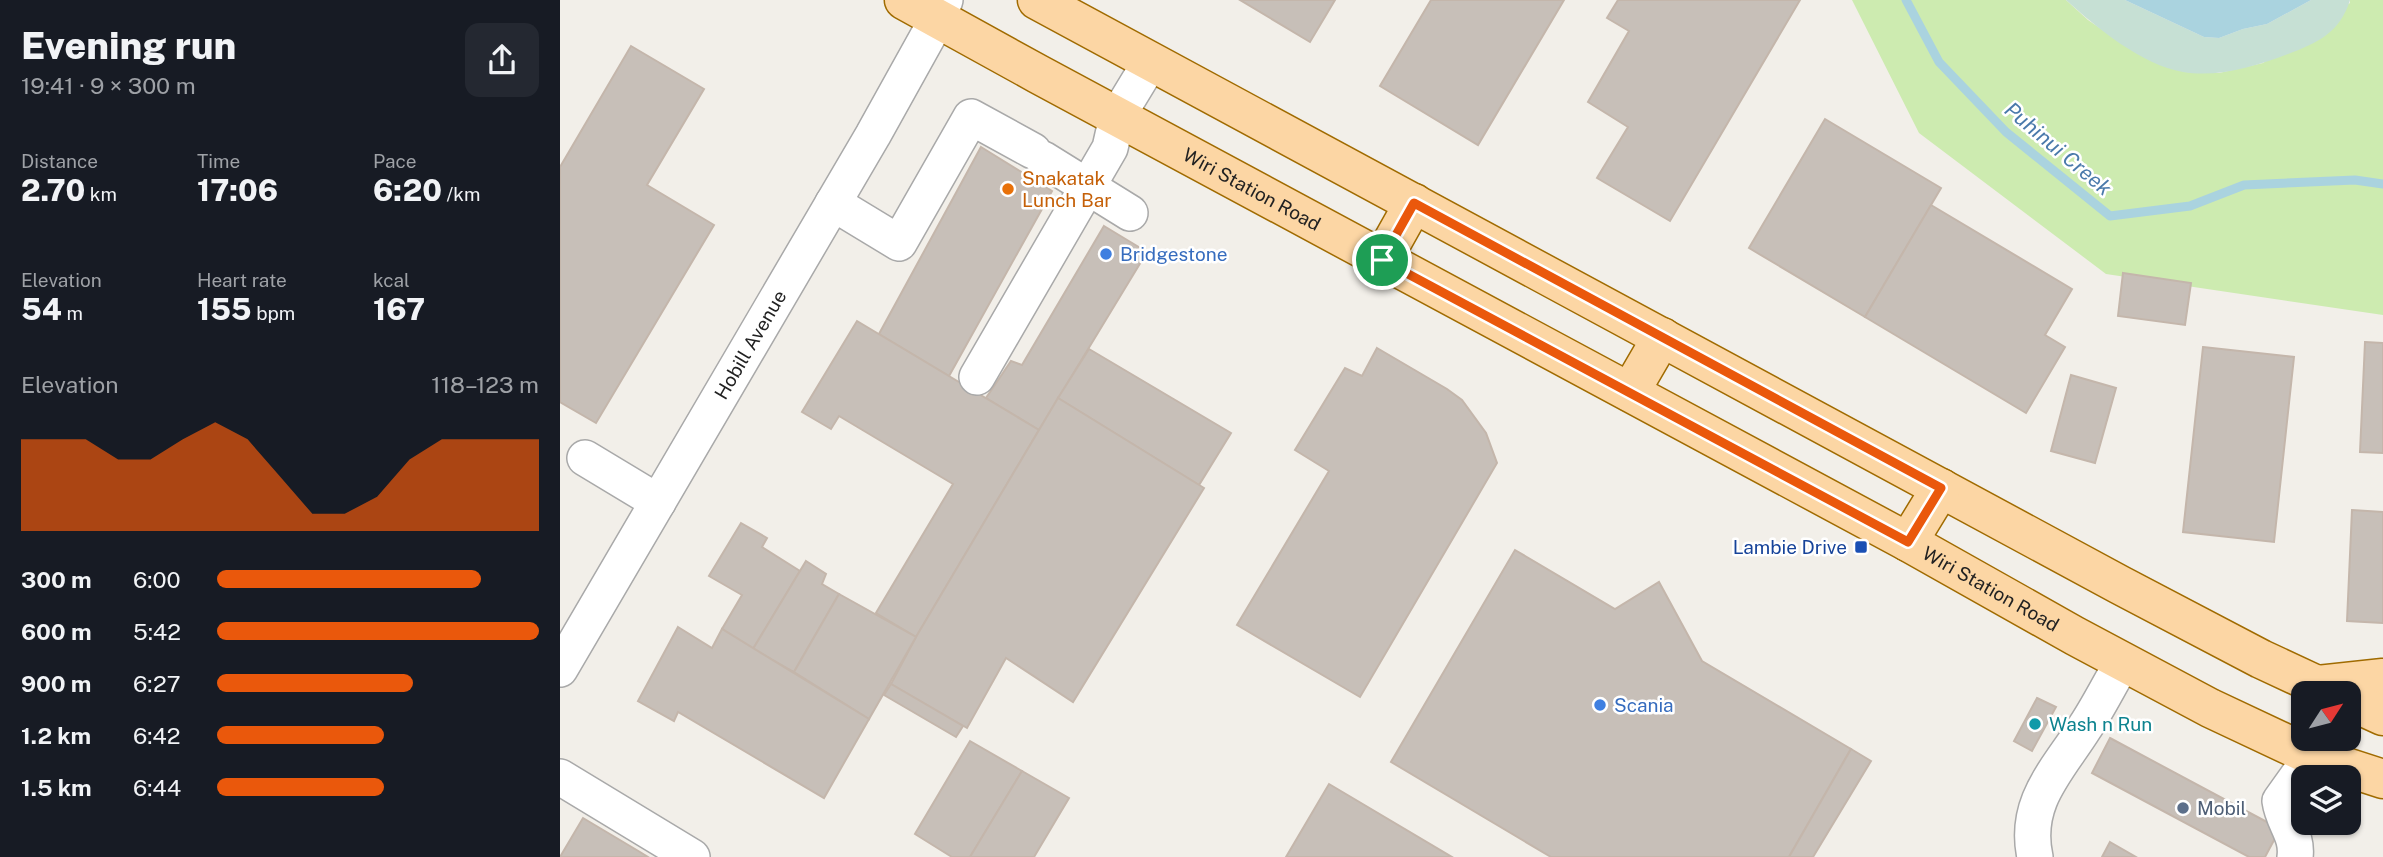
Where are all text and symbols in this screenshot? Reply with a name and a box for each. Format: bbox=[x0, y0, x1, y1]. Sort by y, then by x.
text: Evening run bbox=[21, 23, 236, 68]
button: share bbox=[465, 23, 539, 97]
text: 19:41 · 9 × 300 m bbox=[21, 72, 196, 99]
water label: Puhinui Creek bbox=[2000, 97, 2117, 201]
street label: Wiri Station Road bbox=[1179, 143, 1325, 235]
text: Distance bbox=[21, 150, 98, 172]
text: Time bbox=[197, 150, 240, 172]
text: Pace bbox=[373, 150, 416, 172]
place label: Snakatak Lunch Bar bbox=[1022, 167, 1112, 211]
text: 2.70 bbox=[21, 172, 85, 208]
text: 17:06 bbox=[197, 172, 278, 208]
text: 6:20 bbox=[373, 172, 442, 208]
marker: Snakatak Lunch Bar bbox=[1000, 181, 1016, 197]
text: km bbox=[85, 183, 117, 205]
text: /km bbox=[442, 183, 480, 205]
pin bbox=[1352, 230, 1412, 290]
icon: arrive bbox=[1363, 241, 1401, 279]
place label: Bridgestone bbox=[1120, 243, 1227, 265]
marker: Bridgestone bbox=[1098, 246, 1114, 262]
text: Elevation bbox=[21, 269, 102, 291]
text: Heart rate bbox=[197, 269, 287, 291]
text: kcal bbox=[373, 269, 410, 291]
street label: Hobill Avenue bbox=[710, 286, 791, 403]
text: 54 bbox=[21, 291, 62, 327]
text: 155 bbox=[197, 291, 252, 327]
text: 167 bbox=[373, 291, 425, 327]
text: m bbox=[62, 302, 83, 324]
text: bpm bbox=[252, 302, 295, 324]
text: Elevation bbox=[21, 371, 119, 398]
text: 118–123 m bbox=[431, 371, 539, 398]
place label: Lambie Drive bbox=[1733, 536, 1847, 558]
marker: Lambie Drive bbox=[1853, 539, 1869, 555]
street label: Wiri Station Road bbox=[1919, 542, 2063, 636]
text: 300 m bbox=[21, 566, 92, 593]
text: 6:00 bbox=[133, 566, 181, 593]
text: 600 m bbox=[21, 618, 91, 645]
text: 5:42 bbox=[133, 618, 181, 645]
text: 900 m bbox=[21, 670, 91, 697]
text: 6:27 bbox=[133, 670, 180, 697]
north arrow bbox=[2291, 681, 2361, 751]
map controls bbox=[2291, 681, 2361, 835]
place label: Scania bbox=[1614, 694, 1674, 716]
marker: Scania bbox=[1592, 697, 1608, 713]
place label: Wash n Run bbox=[2049, 713, 2152, 735]
marker: Wash n Run bbox=[2027, 716, 2043, 732]
text: 1.2 km bbox=[21, 722, 91, 749]
text: 6:42 bbox=[133, 722, 181, 749]
button: layers bbox=[2291, 765, 2361, 835]
text: 1.5 km bbox=[21, 774, 92, 801]
text: 6:44 bbox=[133, 774, 181, 801]
place label: Mobil bbox=[2197, 797, 2246, 819]
marker: Mobil bbox=[2175, 800, 2191, 816]

